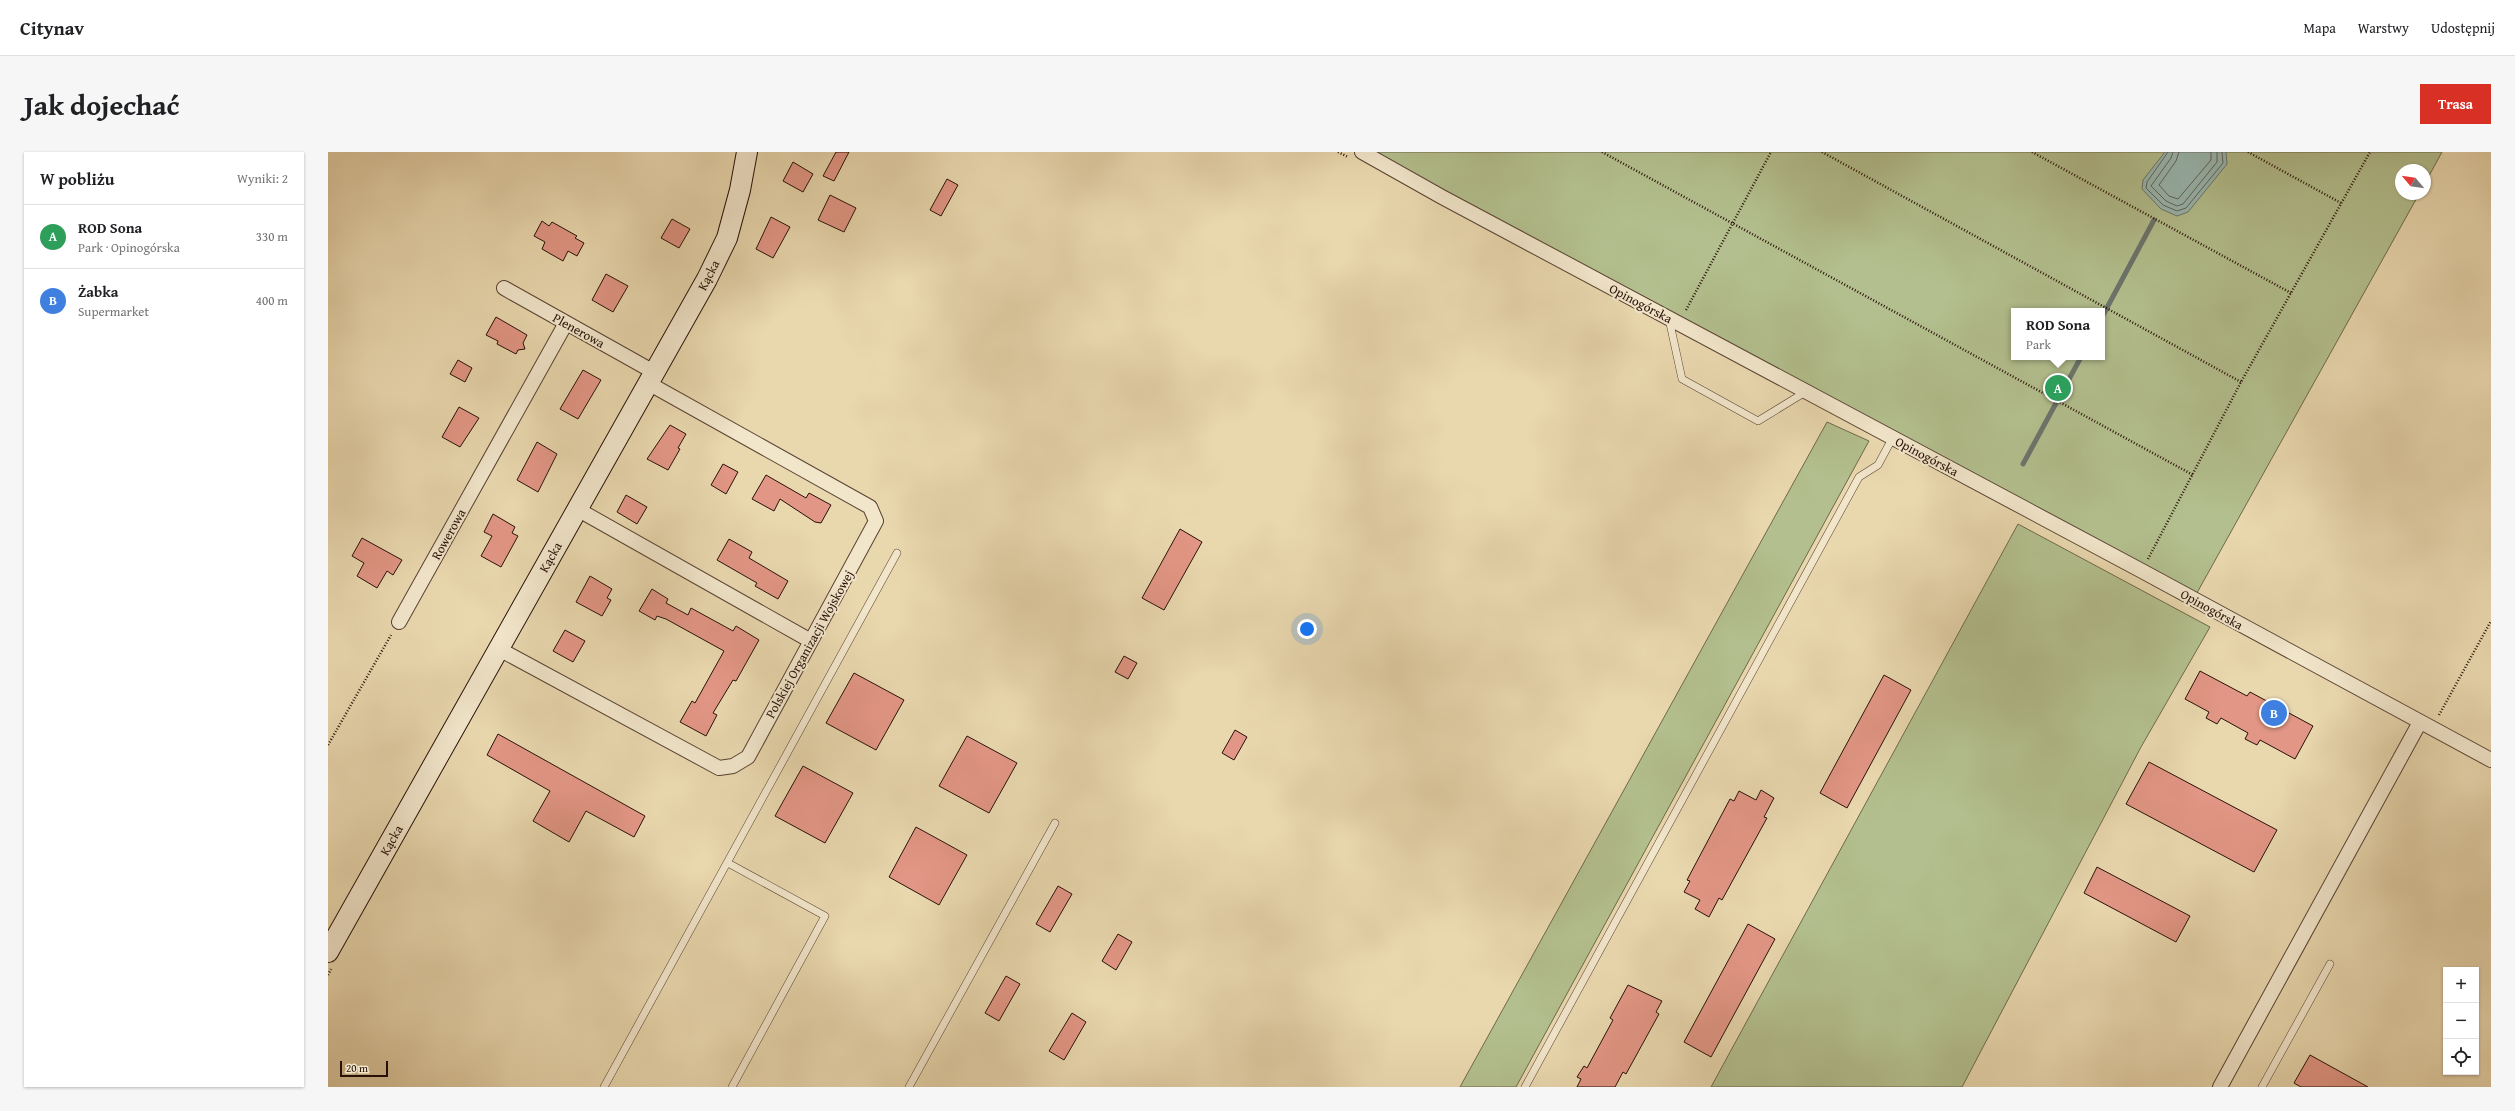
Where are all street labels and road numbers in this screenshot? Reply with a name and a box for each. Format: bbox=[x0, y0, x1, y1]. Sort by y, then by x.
street label: Kącka bbox=[693, 256, 725, 294]
street label: Opinogórska bbox=[1606, 279, 1676, 328]
street label: Plenerowa bbox=[549, 308, 609, 353]
street label: Opinogórska bbox=[1892, 432, 1962, 481]
street label: Rowerowa bbox=[427, 505, 471, 563]
street label: Kącka bbox=[534, 538, 567, 576]
street label: Polskiej Organizacji Wojskowej bbox=[761, 567, 858, 722]
street label: Opinogórska bbox=[2177, 584, 2247, 635]
street label: Kącka bbox=[375, 821, 408, 859]

